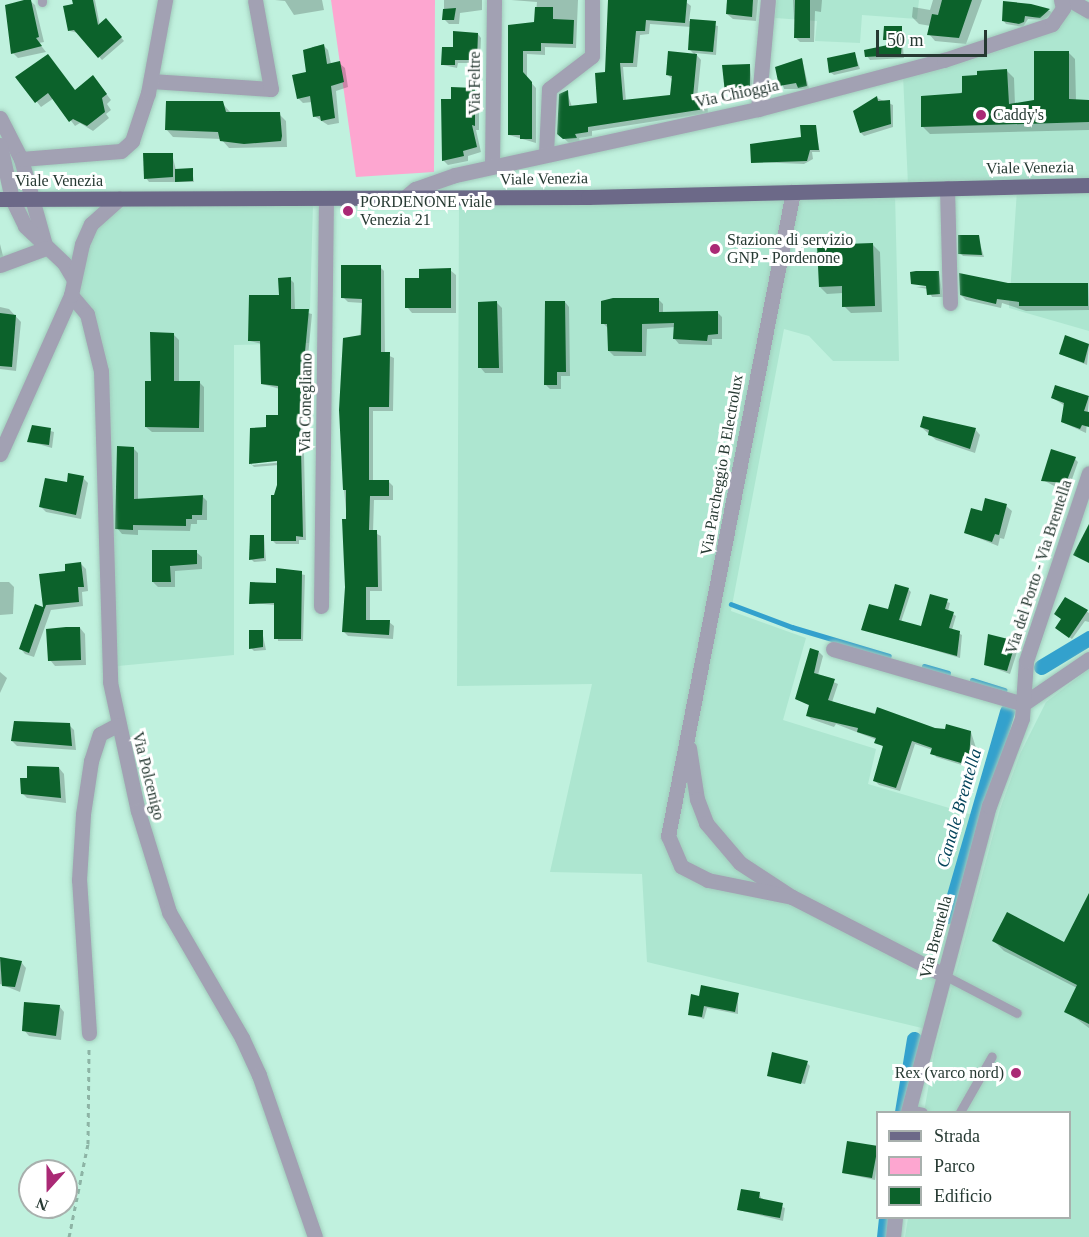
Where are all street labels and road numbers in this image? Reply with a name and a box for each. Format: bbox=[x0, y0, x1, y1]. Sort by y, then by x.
street label: Via Feltre bbox=[465, 51, 485, 115]
street label: Via Chioggia bbox=[694, 76, 780, 112]
street label: Viale Venezia bbox=[986, 158, 1074, 178]
street label: Viale Venezia bbox=[500, 169, 588, 189]
street label: Viale Venezia bbox=[15, 171, 103, 191]
street label: Via Conegliano bbox=[296, 353, 316, 453]
street label: Via Parcheggio B Electrolux bbox=[697, 373, 747, 557]
street label: Via del Porto - Via Brentella bbox=[1002, 477, 1076, 657]
street label: Via Polcenigo bbox=[128, 730, 168, 822]
street label: Via Brentella bbox=[916, 894, 956, 980]

